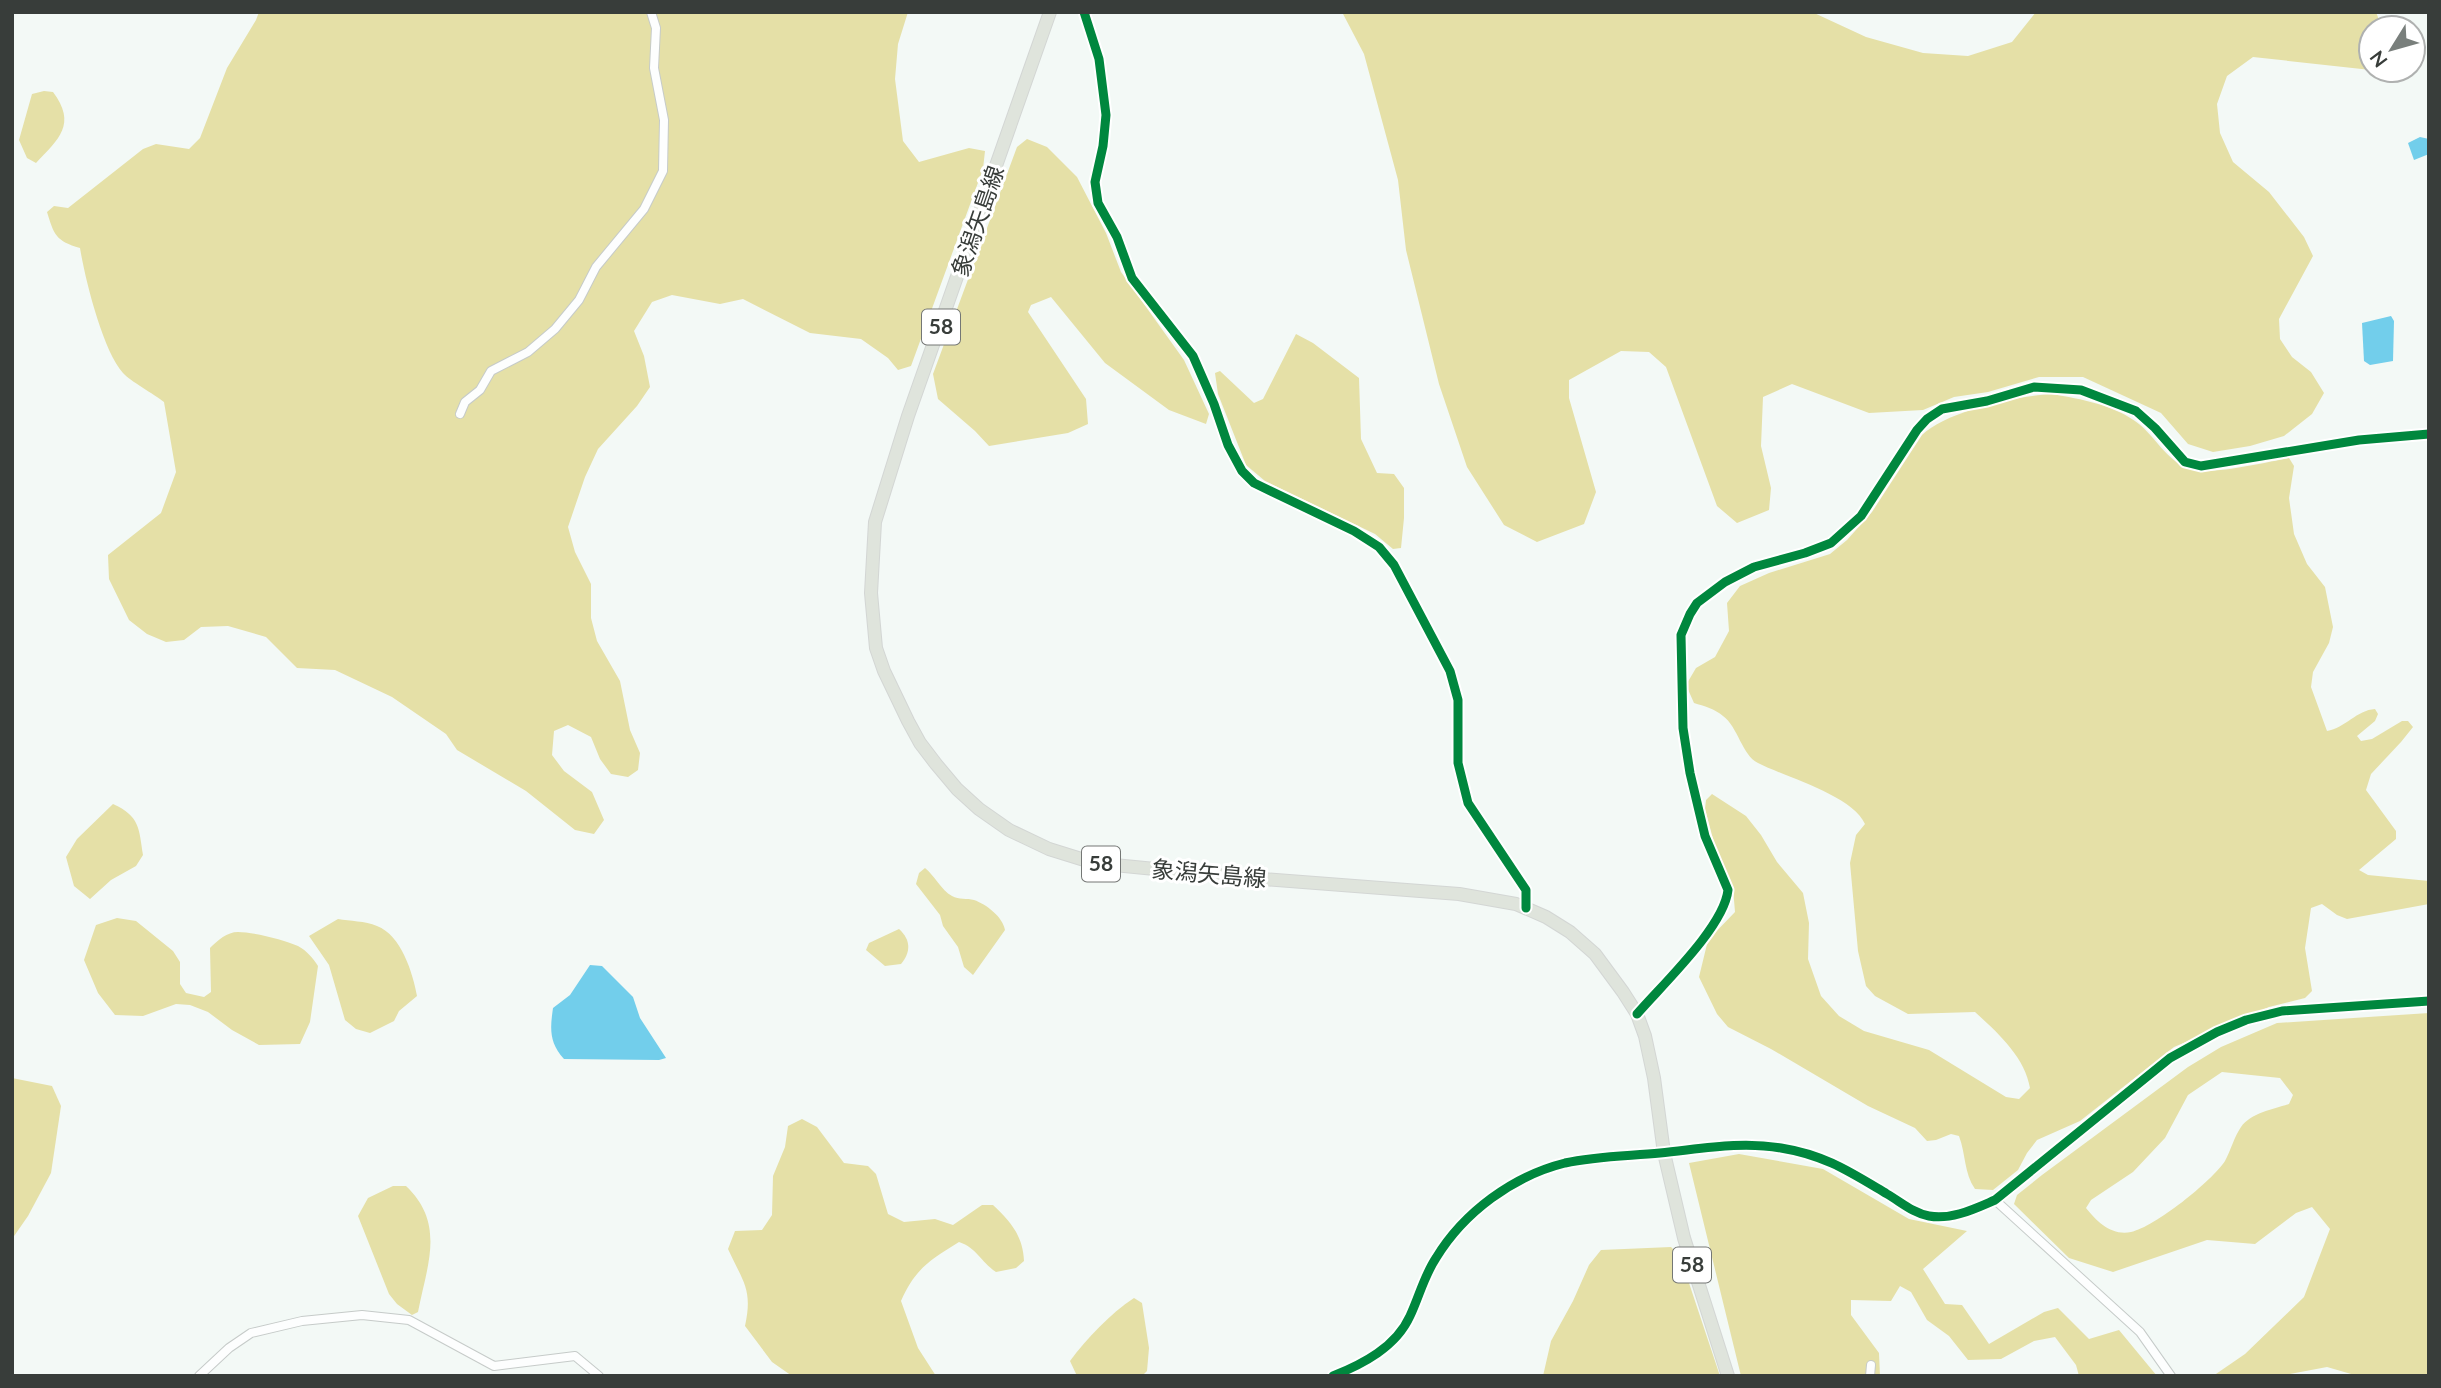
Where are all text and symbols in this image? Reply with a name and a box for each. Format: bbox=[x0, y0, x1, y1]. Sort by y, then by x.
north arrow bbox=[2357, 14, 2427, 84]
text: N bbox=[2364, 47, 2392, 72]
street label: 象潟矢島線 bbox=[945, 162, 1009, 280]
road number: 58 bbox=[922, 310, 960, 344]
road number: 58 bbox=[1082, 846, 1120, 882]
street label: 象潟矢島線 bbox=[1151, 854, 1268, 892]
road number: 58 bbox=[1673, 1248, 1711, 1282]

